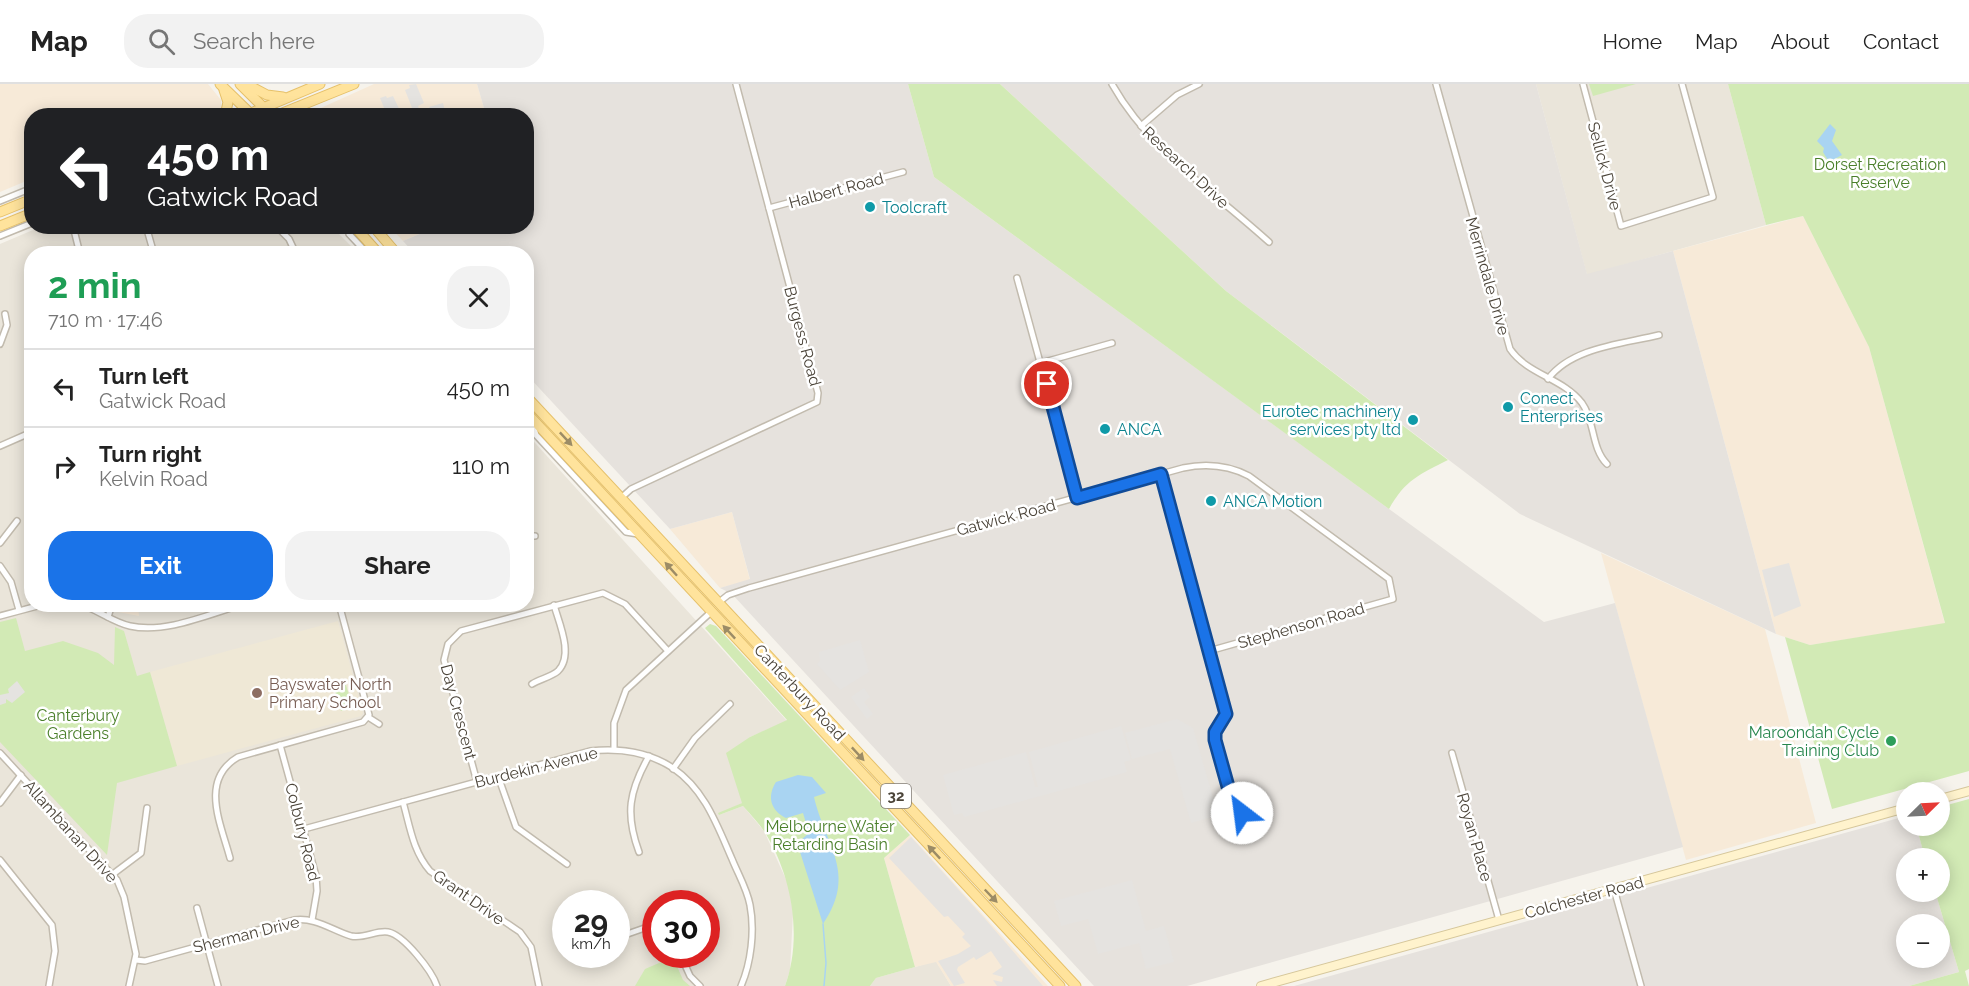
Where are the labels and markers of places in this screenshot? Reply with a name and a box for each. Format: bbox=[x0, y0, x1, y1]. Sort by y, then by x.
place label: Toolcraft bbox=[882, 198, 948, 217]
marker: Toolcraft bbox=[863, 200, 877, 214]
pin bbox=[1021, 358, 1072, 409]
place label: Conect Enterprises bbox=[1520, 389, 1603, 426]
marker: Conect Enterprises bbox=[1501, 400, 1515, 414]
place label: Eurotec machinery services pty ltd bbox=[1262, 402, 1401, 439]
marker: Eurotec machinery services pty ltd bbox=[1406, 413, 1420, 427]
place label: ANCA bbox=[1117, 420, 1162, 439]
marker: ANCA bbox=[1098, 422, 1112, 436]
place label: ANCA Motion bbox=[1223, 492, 1322, 511]
marker: ANCA Motion bbox=[1204, 494, 1218, 508]
place label: Bayswater North Primary School bbox=[269, 675, 392, 712]
marker: Bayswater North Primary School bbox=[250, 686, 264, 700]
place label: Maroondah Cycle Training Club bbox=[1749, 723, 1879, 760]
marker: Maroondah Cycle Training Club bbox=[1884, 734, 1898, 748]

